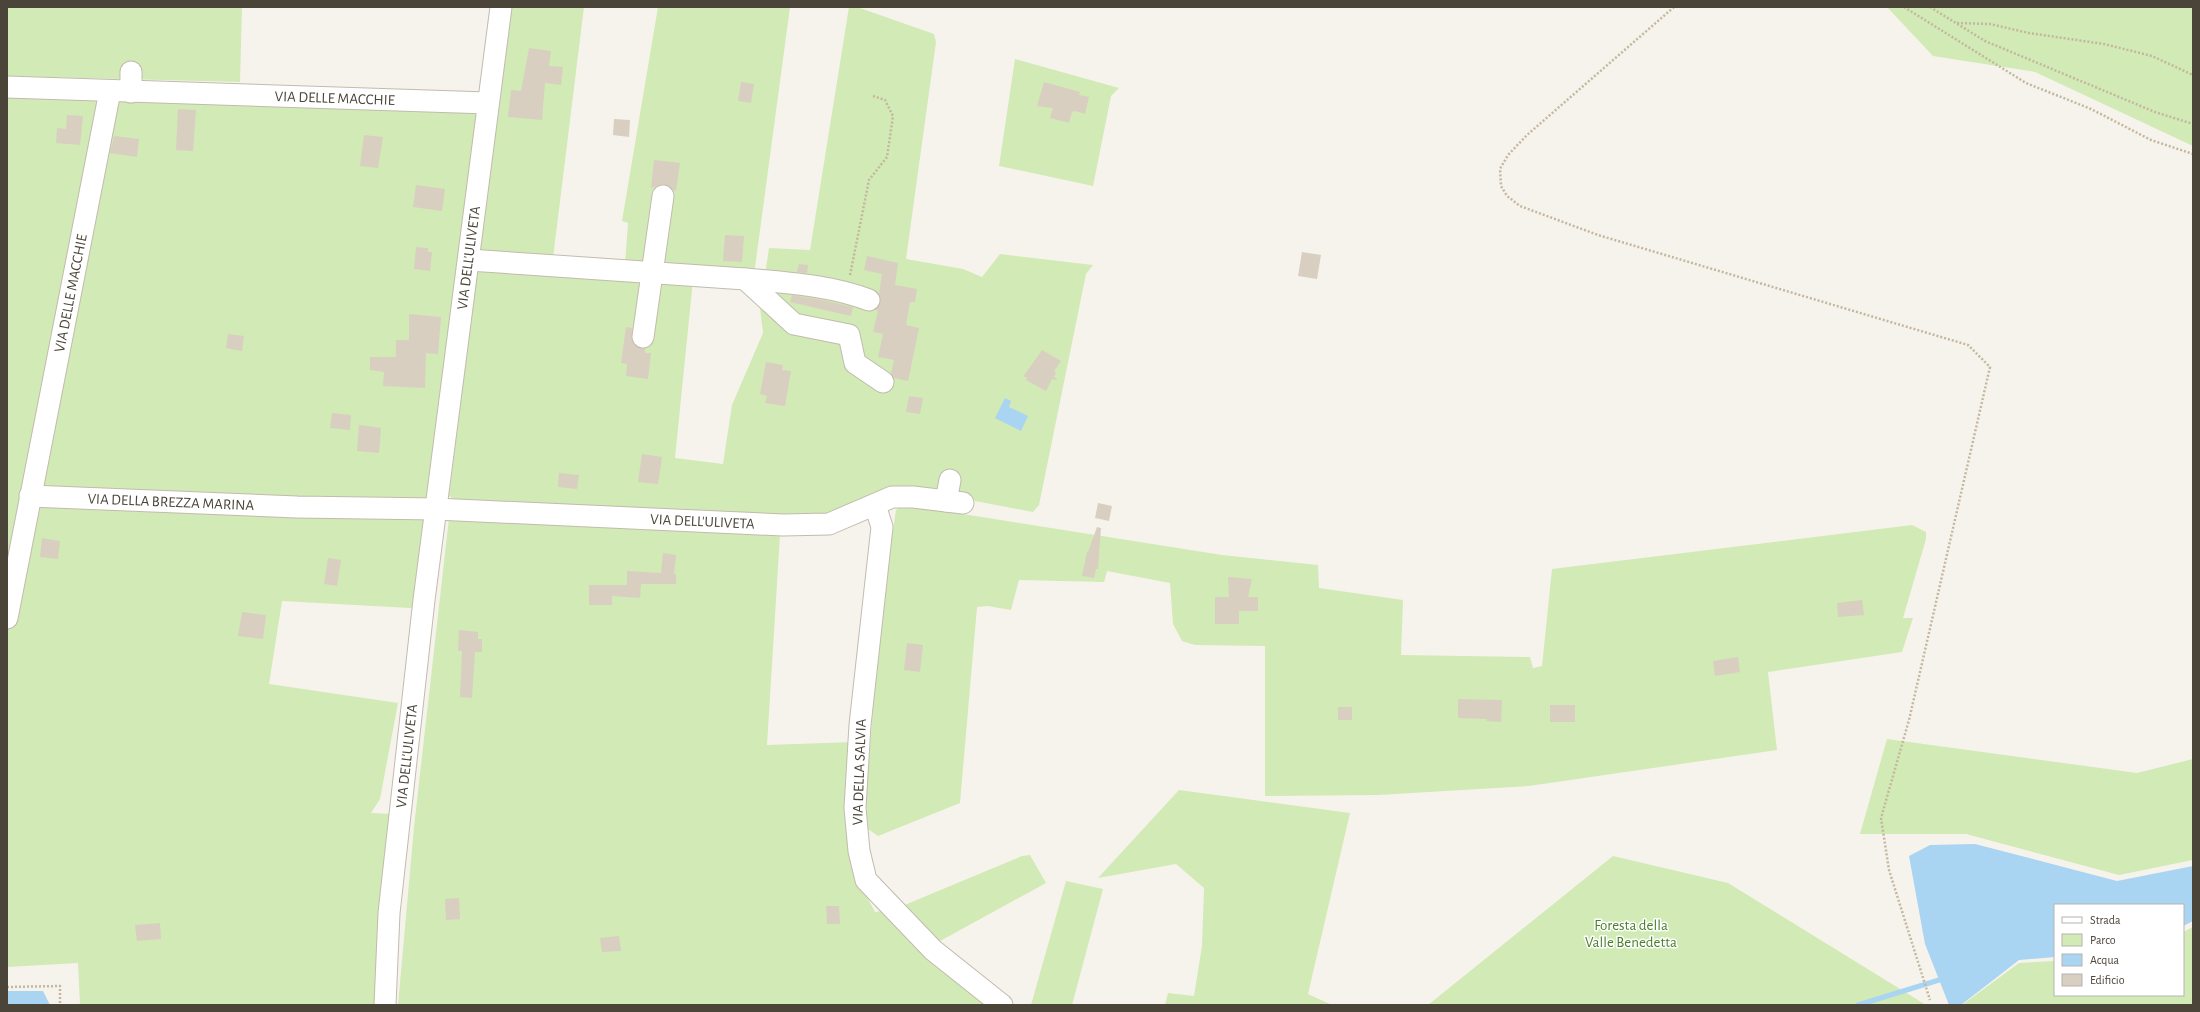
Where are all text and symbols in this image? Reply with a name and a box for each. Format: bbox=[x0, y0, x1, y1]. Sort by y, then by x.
street label: VIA DELLE MACCHIE bbox=[274, 89, 395, 108]
street label: VIA DELL'ULIVETA bbox=[455, 205, 483, 311]
street label: VIA DELLE MACCHIE bbox=[52, 233, 90, 354]
street label: VIA DELLA BREZZA MARINA bbox=[87, 491, 255, 513]
street label: VIA DELL'ULIVETA bbox=[650, 512, 755, 532]
street label: VIA DELL'ULIVETA bbox=[394, 703, 420, 809]
street label: VIA DELLA SALVIA bbox=[850, 718, 869, 826]
legend bbox=[2054, 904, 2184, 996]
text: Strada bbox=[2090, 914, 2121, 926]
park label: Foresta della Valle Benedetta bbox=[1585, 918, 1677, 950]
text: Parco bbox=[2090, 934, 2116, 946]
text: Acqua bbox=[2090, 954, 2120, 966]
text: Edificio bbox=[2090, 974, 2125, 986]

